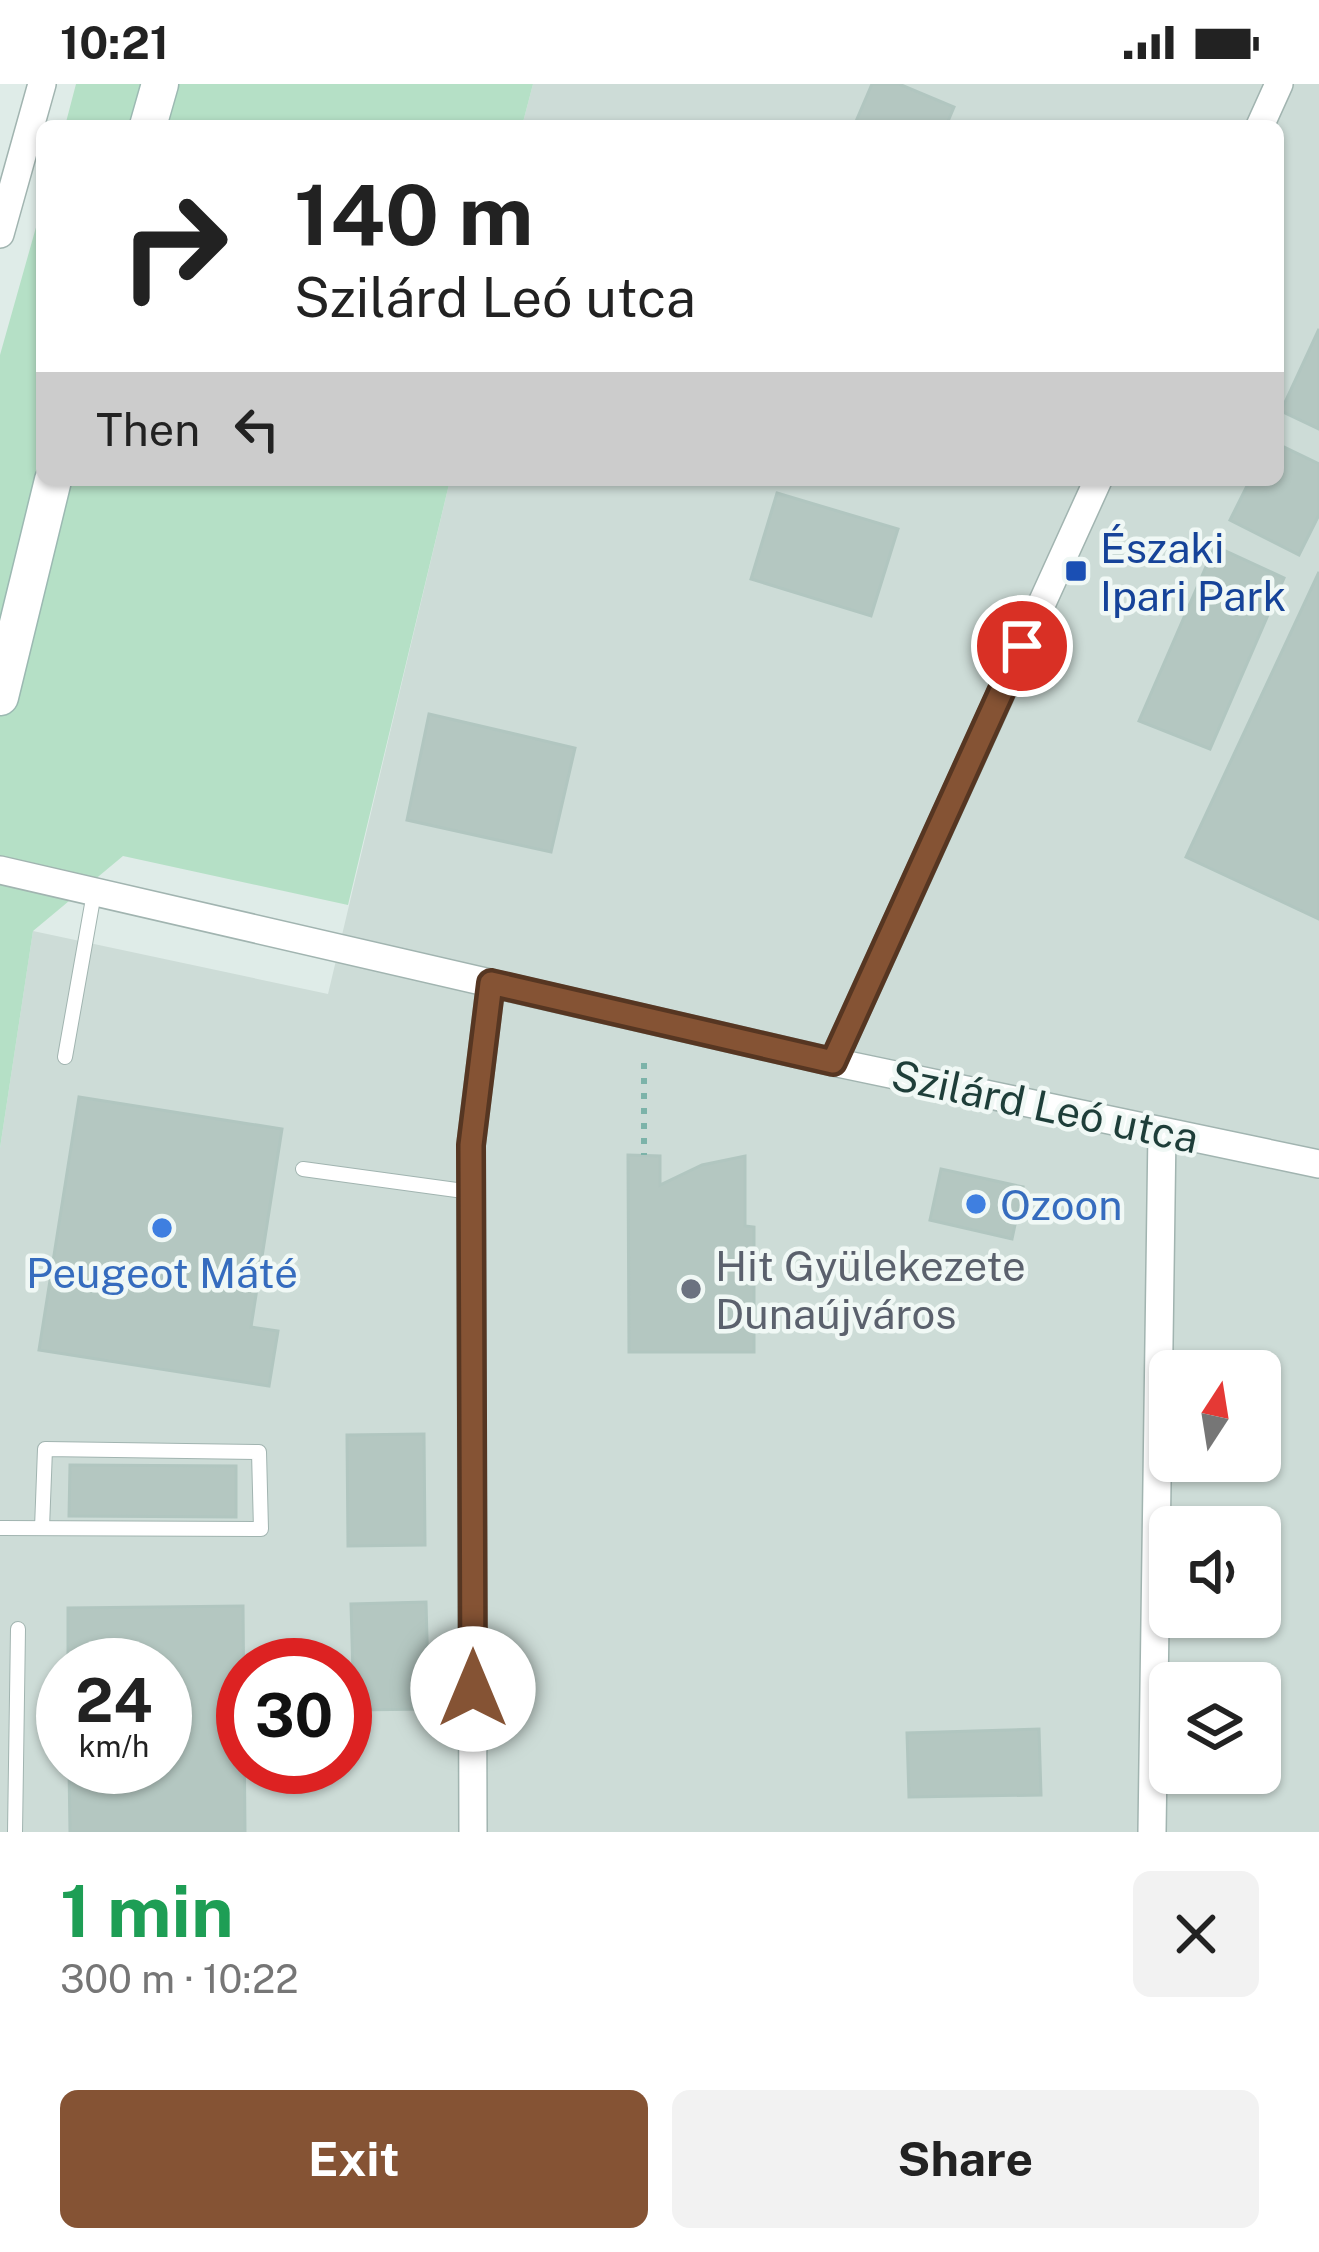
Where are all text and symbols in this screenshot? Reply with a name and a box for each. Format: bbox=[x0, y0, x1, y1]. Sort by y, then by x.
text: 10:21 bbox=[60, 16, 169, 69]
text: 140 m bbox=[294, 165, 533, 264]
icon: right bbox=[96, 168, 252, 324]
text: Szilárd Leó utca bbox=[294, 266, 696, 329]
icon: left bbox=[224, 396, 290, 462]
text: Then bbox=[96, 403, 200, 456]
place label: Északi Ipari Park bbox=[1100, 523, 1286, 620]
marker: Északi Ipari Park bbox=[1063, 558, 1089, 584]
pin bbox=[971, 595, 1073, 697]
icon: arrive bbox=[989, 613, 1055, 679]
street label: Szilárd Leó utca bbox=[887, 1050, 1203, 1162]
place label: Ozoon bbox=[1000, 1180, 1123, 1229]
marker: Ozoon bbox=[963, 1191, 989, 1217]
marker: Peugeot Máté bbox=[149, 1215, 175, 1241]
place label: Hit Gyülekezete Dunaújváros bbox=[715, 1241, 1026, 1338]
place label: Peugeot Máté bbox=[26, 1248, 298, 1297]
marker: Hit Gyülekezete Dunaújváros bbox=[678, 1276, 704, 1302]
north arrow bbox=[1149, 1350, 1281, 1482]
map controls bbox=[1149, 1350, 1281, 1794]
button: sound bbox=[1149, 1506, 1281, 1638]
position arrow bbox=[410, 1626, 536, 1752]
speed limit sign: 30 bbox=[216, 1638, 372, 1794]
button: layers bbox=[1149, 1662, 1281, 1794]
text: 24 bbox=[75, 1665, 153, 1736]
text: km/h bbox=[79, 1728, 149, 1764]
text: 1 min bbox=[60, 1869, 234, 1953]
button: close bbox=[1133, 1871, 1259, 1997]
text: 300 m · 10:22 bbox=[60, 1956, 298, 2002]
button: Exit bbox=[60, 2090, 648, 2228]
button: Share bbox=[672, 2090, 1259, 2228]

